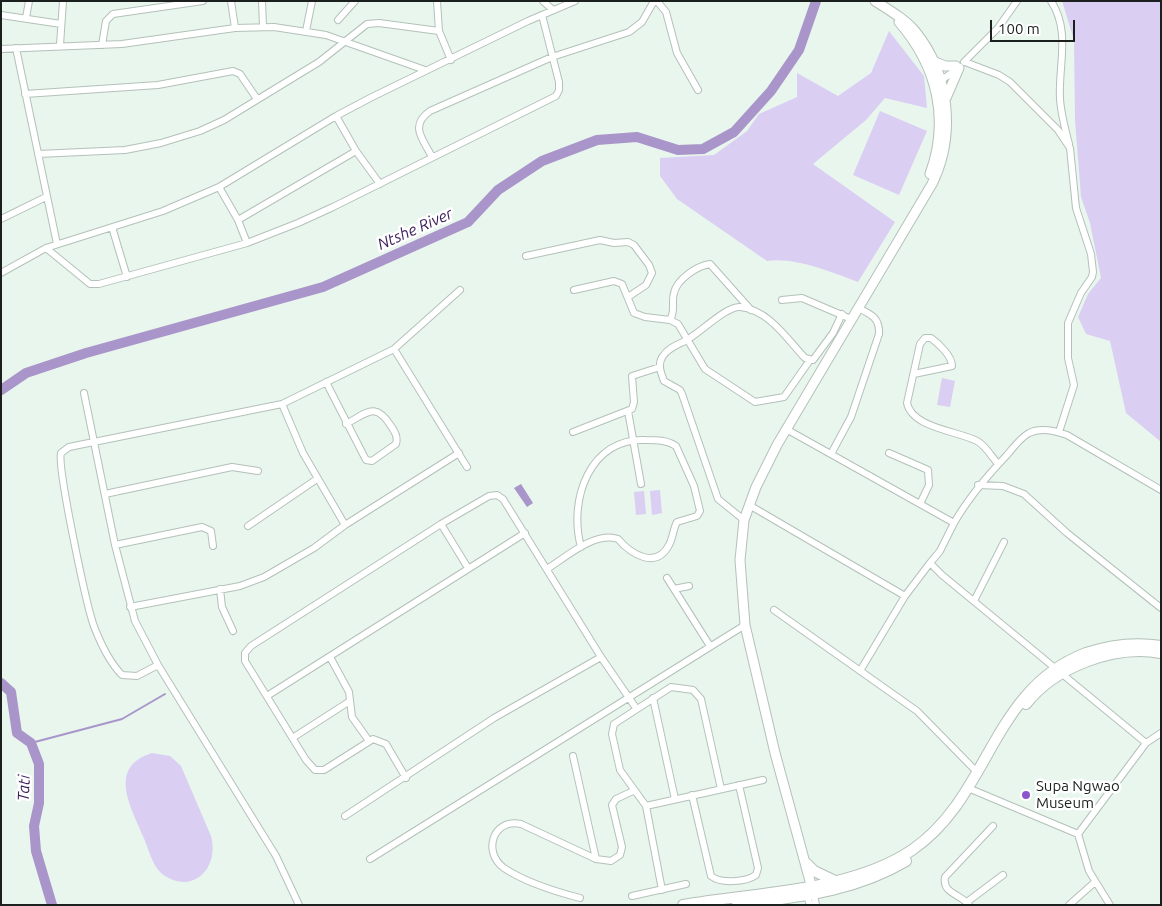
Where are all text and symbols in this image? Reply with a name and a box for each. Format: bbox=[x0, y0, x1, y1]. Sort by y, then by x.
scale bar bbox=[992, 10, 1077, 42]
text: 100 m bbox=[998, 20, 1040, 37]
water label: Ntshe River bbox=[374, 204, 456, 254]
water label: Tati bbox=[14, 774, 34, 802]
place label: Supa Ngwao Museum bbox=[1036, 777, 1120, 812]
marker: Supa Ngwao Museum bbox=[1020, 789, 1032, 801]

